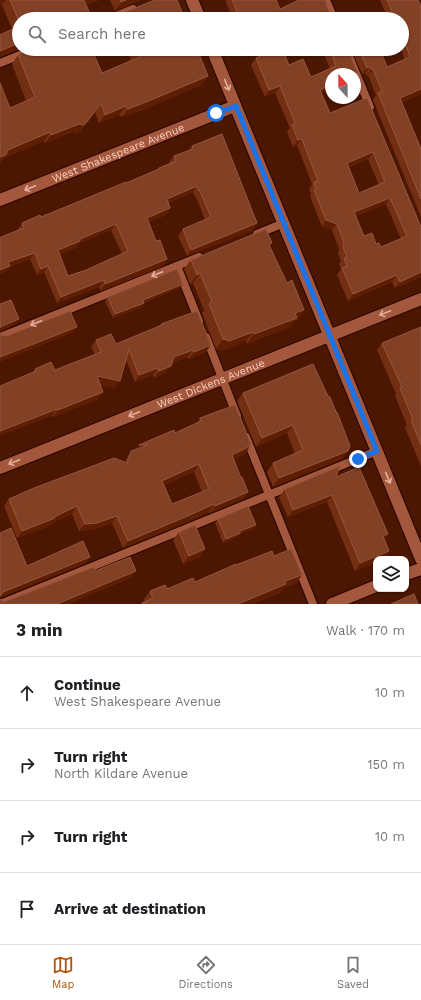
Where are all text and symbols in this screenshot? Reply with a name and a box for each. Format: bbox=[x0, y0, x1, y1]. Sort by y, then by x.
search box bbox=[12, 12, 409, 56]
icon: search bbox=[26, 23, 48, 45]
text: Search here bbox=[58, 25, 146, 43]
north arrow bbox=[325, 68, 361, 104]
one-way arrow bbox=[224, 79, 232, 91]
route start bbox=[207, 104, 225, 122]
street label: West Shakespeare Avenue bbox=[50, 121, 186, 186]
one-way arrow bbox=[25, 185, 37, 193]
one-way arrow bbox=[151, 271, 163, 279]
one-way arrow bbox=[379, 310, 391, 318]
one-way arrow bbox=[30, 320, 42, 327]
street label: West Dickens Avenue bbox=[155, 356, 267, 411]
one-way arrow bbox=[129, 410, 141, 418]
route end bbox=[349, 450, 367, 468]
one-way arrow bbox=[8, 459, 20, 467]
one-way arrow bbox=[384, 471, 392, 483]
map controls bbox=[373, 556, 409, 592]
button: layers bbox=[373, 556, 409, 592]
text: 3 min bbox=[16, 620, 62, 640]
text: Walk · 170 m bbox=[326, 623, 405, 638]
text: Continue bbox=[54, 676, 121, 694]
icon: ahead bbox=[16, 682, 38, 704]
text: 10 m bbox=[375, 685, 405, 700]
text: West Shakespeare Avenue bbox=[54, 694, 221, 709]
text: Turn right bbox=[54, 748, 127, 766]
icon: right bbox=[16, 754, 38, 776]
text: 150 m bbox=[367, 757, 405, 772]
text: North Kildare Avenue bbox=[54, 766, 188, 781]
icon: right bbox=[16, 826, 38, 848]
text: Turn right bbox=[54, 828, 127, 846]
text: 10 m bbox=[375, 829, 405, 844]
icon: arrive bbox=[16, 898, 38, 920]
text: Arrive at destination bbox=[54, 900, 206, 918]
tab: Map bbox=[52, 954, 74, 991]
tab: Directions bbox=[179, 954, 233, 991]
tab: Saved bbox=[337, 954, 369, 991]

